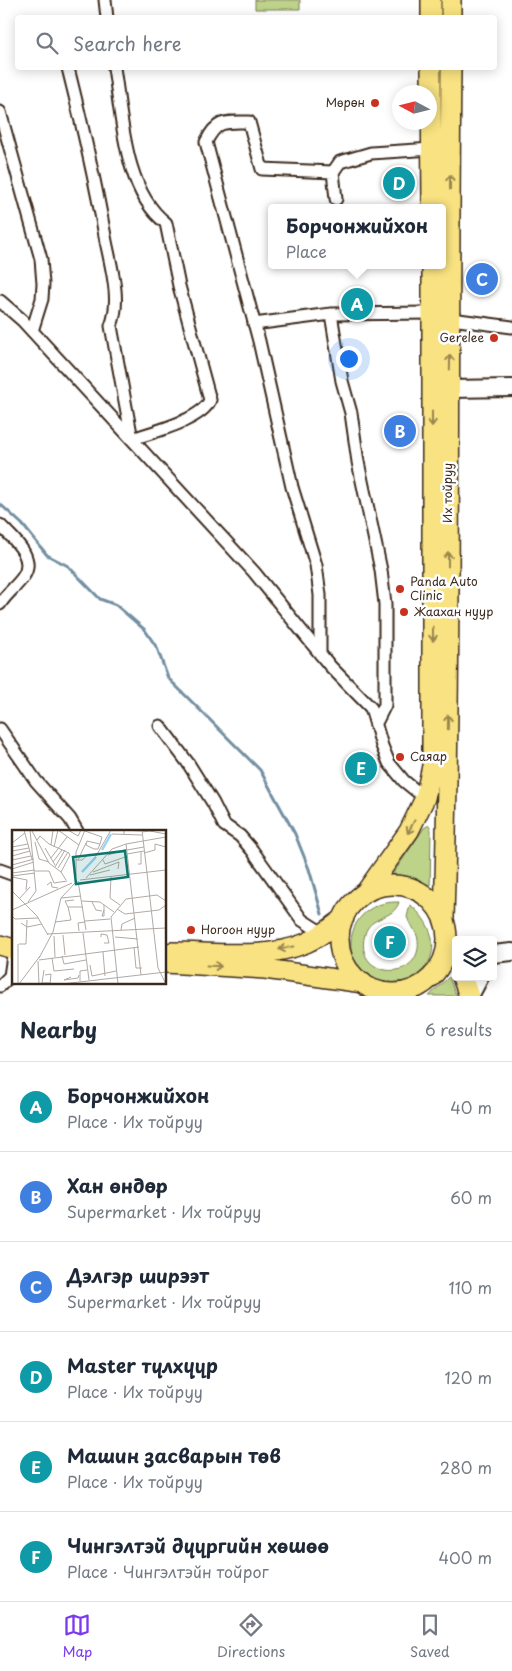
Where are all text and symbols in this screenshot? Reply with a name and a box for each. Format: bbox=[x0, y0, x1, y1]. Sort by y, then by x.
search box bbox=[15, 15, 497, 70]
icon: search bbox=[33, 29, 61, 57]
text: Search here bbox=[73, 29, 182, 57]
north arrow bbox=[392, 85, 437, 130]
place label: Мөрөн bbox=[326, 93, 365, 111]
marker: Мөрөн bbox=[369, 97, 381, 109]
pin: D bbox=[383, 164, 415, 202]
one-way arrow bbox=[445, 174, 455, 190]
popup bbox=[268, 204, 446, 269]
text: Борчонжийхон bbox=[286, 211, 428, 239]
text: Place bbox=[286, 239, 327, 263]
pin: C bbox=[466, 260, 498, 298]
pin: A bbox=[341, 285, 373, 323]
place label: Gerelee bbox=[440, 328, 484, 346]
marker: Gerelee bbox=[488, 332, 500, 344]
your location bbox=[336, 346, 362, 372]
one-way arrow bbox=[445, 354, 455, 370]
one-way arrow bbox=[428, 411, 437, 427]
pin: B bbox=[384, 412, 416, 450]
street label: Их тойруу bbox=[438, 463, 456, 523]
one-way arrow bbox=[443, 552, 453, 568]
place label: Panda Auto Clinic bbox=[410, 572, 478, 604]
marker: Panda Auto Clinic bbox=[394, 583, 406, 595]
place label: Жаахан нуур bbox=[414, 602, 493, 620]
marker: Жаахан нуур bbox=[398, 606, 410, 618]
one-way arrow bbox=[428, 626, 438, 642]
one-way arrow bbox=[443, 714, 453, 730]
place label: Саяар bbox=[410, 747, 447, 765]
pin: E bbox=[345, 749, 377, 787]
marker: Саяар bbox=[394, 751, 406, 763]
one-way arrow bbox=[406, 820, 416, 835]
inset map bbox=[12, 830, 166, 984]
place label: Ногоон нуур bbox=[201, 920, 275, 938]
pin: F bbox=[374, 923, 406, 961]
marker: Ногоон нуур bbox=[185, 924, 197, 936]
map controls bbox=[452, 936, 497, 981]
button: layers bbox=[452, 936, 497, 981]
one-way arrow bbox=[279, 944, 295, 954]
one-way arrow bbox=[205, 962, 221, 971]
text: Nearby bbox=[20, 1013, 97, 1045]
text: 6 results bbox=[425, 1017, 492, 1041]
text: Борчонжийхон bbox=[67, 1081, 209, 1109]
text: A bbox=[30, 1095, 42, 1119]
text: 40 m bbox=[450, 1095, 492, 1119]
text: Place · Их тойруу bbox=[67, 1109, 203, 1133]
text: Хан өндөр bbox=[67, 1171, 168, 1199]
text: B bbox=[31, 1185, 41, 1209]
text: 60 m bbox=[450, 1185, 492, 1209]
text: Supermarket · Их тойруу bbox=[67, 1199, 261, 1223]
text: Дэлгэр ширээт bbox=[67, 1261, 209, 1289]
text: C bbox=[30, 1275, 42, 1299]
text: 110 m bbox=[449, 1275, 492, 1299]
text: Supermarket · Их тойруу bbox=[67, 1289, 261, 1313]
text: Master түлхүүр bbox=[67, 1351, 218, 1379]
text: D bbox=[30, 1365, 42, 1389]
text: 120 m bbox=[445, 1365, 492, 1389]
text: Place · Их тойруу bbox=[67, 1379, 203, 1403]
text: Машин засварын төв bbox=[67, 1441, 281, 1469]
text: E bbox=[31, 1455, 41, 1479]
text: 280 m bbox=[440, 1455, 492, 1479]
text: Place · Их тойруу bbox=[67, 1469, 203, 1493]
text: Чингэлтэй дүүргийн хөшөө bbox=[67, 1531, 329, 1559]
text: F bbox=[31, 1545, 41, 1569]
text: 400 m bbox=[439, 1545, 492, 1569]
text: Place · Чингэлтэйн тойрог bbox=[67, 1559, 269, 1583]
tab: Map bbox=[62, 1611, 92, 1662]
tab: Directions bbox=[217, 1611, 285, 1662]
tab: Saved bbox=[410, 1611, 450, 1662]

